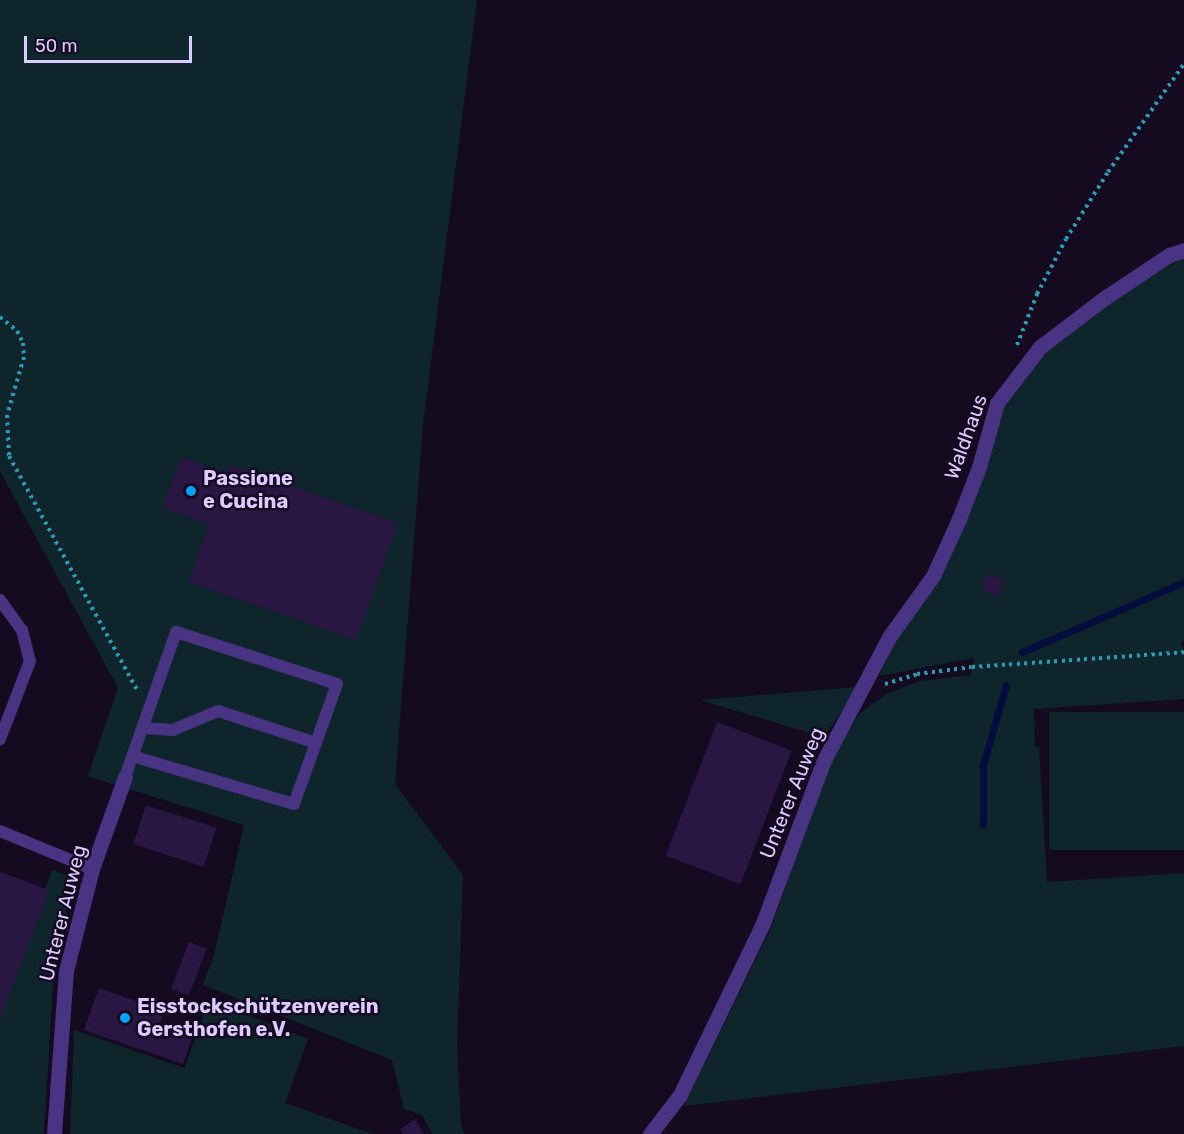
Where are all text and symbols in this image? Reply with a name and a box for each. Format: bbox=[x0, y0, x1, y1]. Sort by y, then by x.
scale bar bbox=[27, 24, 195, 62]
text: 50 m bbox=[35, 35, 78, 57]
street label: Waldhaus bbox=[940, 391, 992, 483]
place label: Passione e Cucina bbox=[203, 467, 293, 514]
marker: Passione e Cucina bbox=[184, 484, 198, 498]
street label: Unterer Auweg bbox=[755, 723, 829, 863]
street label: Unterer Auweg bbox=[34, 842, 92, 984]
place label: Eisstockschützenverein Gersthofen e.V. bbox=[137, 994, 379, 1041]
marker: Eisstockschützenverein Gersthofen e.V. bbox=[118, 1011, 132, 1025]

